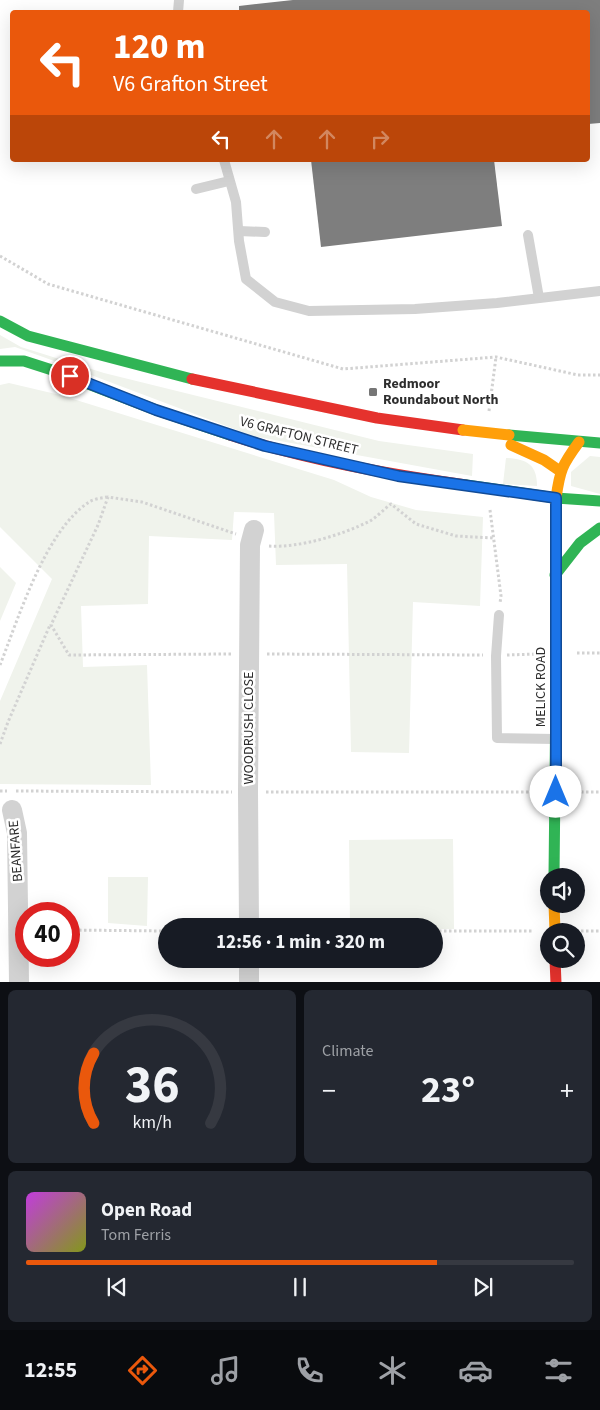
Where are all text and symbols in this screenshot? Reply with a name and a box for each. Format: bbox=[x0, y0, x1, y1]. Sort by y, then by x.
text: 120 m bbox=[113, 22, 205, 72]
icon: left bbox=[30, 30, 95, 95]
text: V6 Grafton Street bbox=[113, 68, 268, 100]
icon: left bbox=[207, 125, 235, 153]
icon: ahead bbox=[260, 125, 288, 153]
icon: ahead bbox=[313, 125, 341, 153]
icon: right bbox=[366, 125, 394, 153]
pin bbox=[49, 355, 91, 397]
icon: arrive bbox=[56, 362, 84, 390]
place label: Redmoor Roundabout North bbox=[383, 374, 499, 410]
marker: Redmoor Roundabout North bbox=[367, 386, 379, 398]
street label: V6 GRAFTON STREET bbox=[238, 412, 361, 460]
street label: MELICK ROAD bbox=[531, 647, 551, 727]
street label: WOODRUSH CLOSE bbox=[239, 672, 259, 784]
position arrow bbox=[529, 765, 581, 817]
street label: BEANFARE bbox=[4, 820, 28, 882]
map controls bbox=[540, 868, 585, 968]
button: sound bbox=[540, 868, 585, 913]
speed limit sign: 40 bbox=[15, 902, 80, 967]
button: search bbox=[540, 923, 585, 968]
text: 12:56 · 1 min · 320 m bbox=[216, 929, 385, 956]
text: Climate bbox=[322, 1040, 373, 1062]
text: 36 bbox=[125, 1049, 179, 1123]
text: 23° bbox=[421, 1063, 475, 1117]
text: − bbox=[322, 1071, 336, 1111]
text: + bbox=[560, 1071, 574, 1111]
text: km/h bbox=[132, 1110, 172, 1135]
text: Open Road bbox=[101, 1197, 192, 1224]
text: Tom Ferris bbox=[101, 1224, 171, 1246]
icon: previous bbox=[103, 1273, 131, 1301]
icon: pause bbox=[286, 1273, 314, 1301]
icon: next bbox=[469, 1273, 497, 1301]
icon: directions bbox=[125, 1353, 160, 1388]
icon: music bbox=[208, 1353, 243, 1388]
icon: phone bbox=[292, 1353, 327, 1388]
icon: climate bbox=[375, 1353, 410, 1388]
icon: car bbox=[458, 1353, 493, 1388]
icon: filters bbox=[541, 1353, 576, 1388]
text: 12:55 bbox=[24, 1354, 77, 1386]

